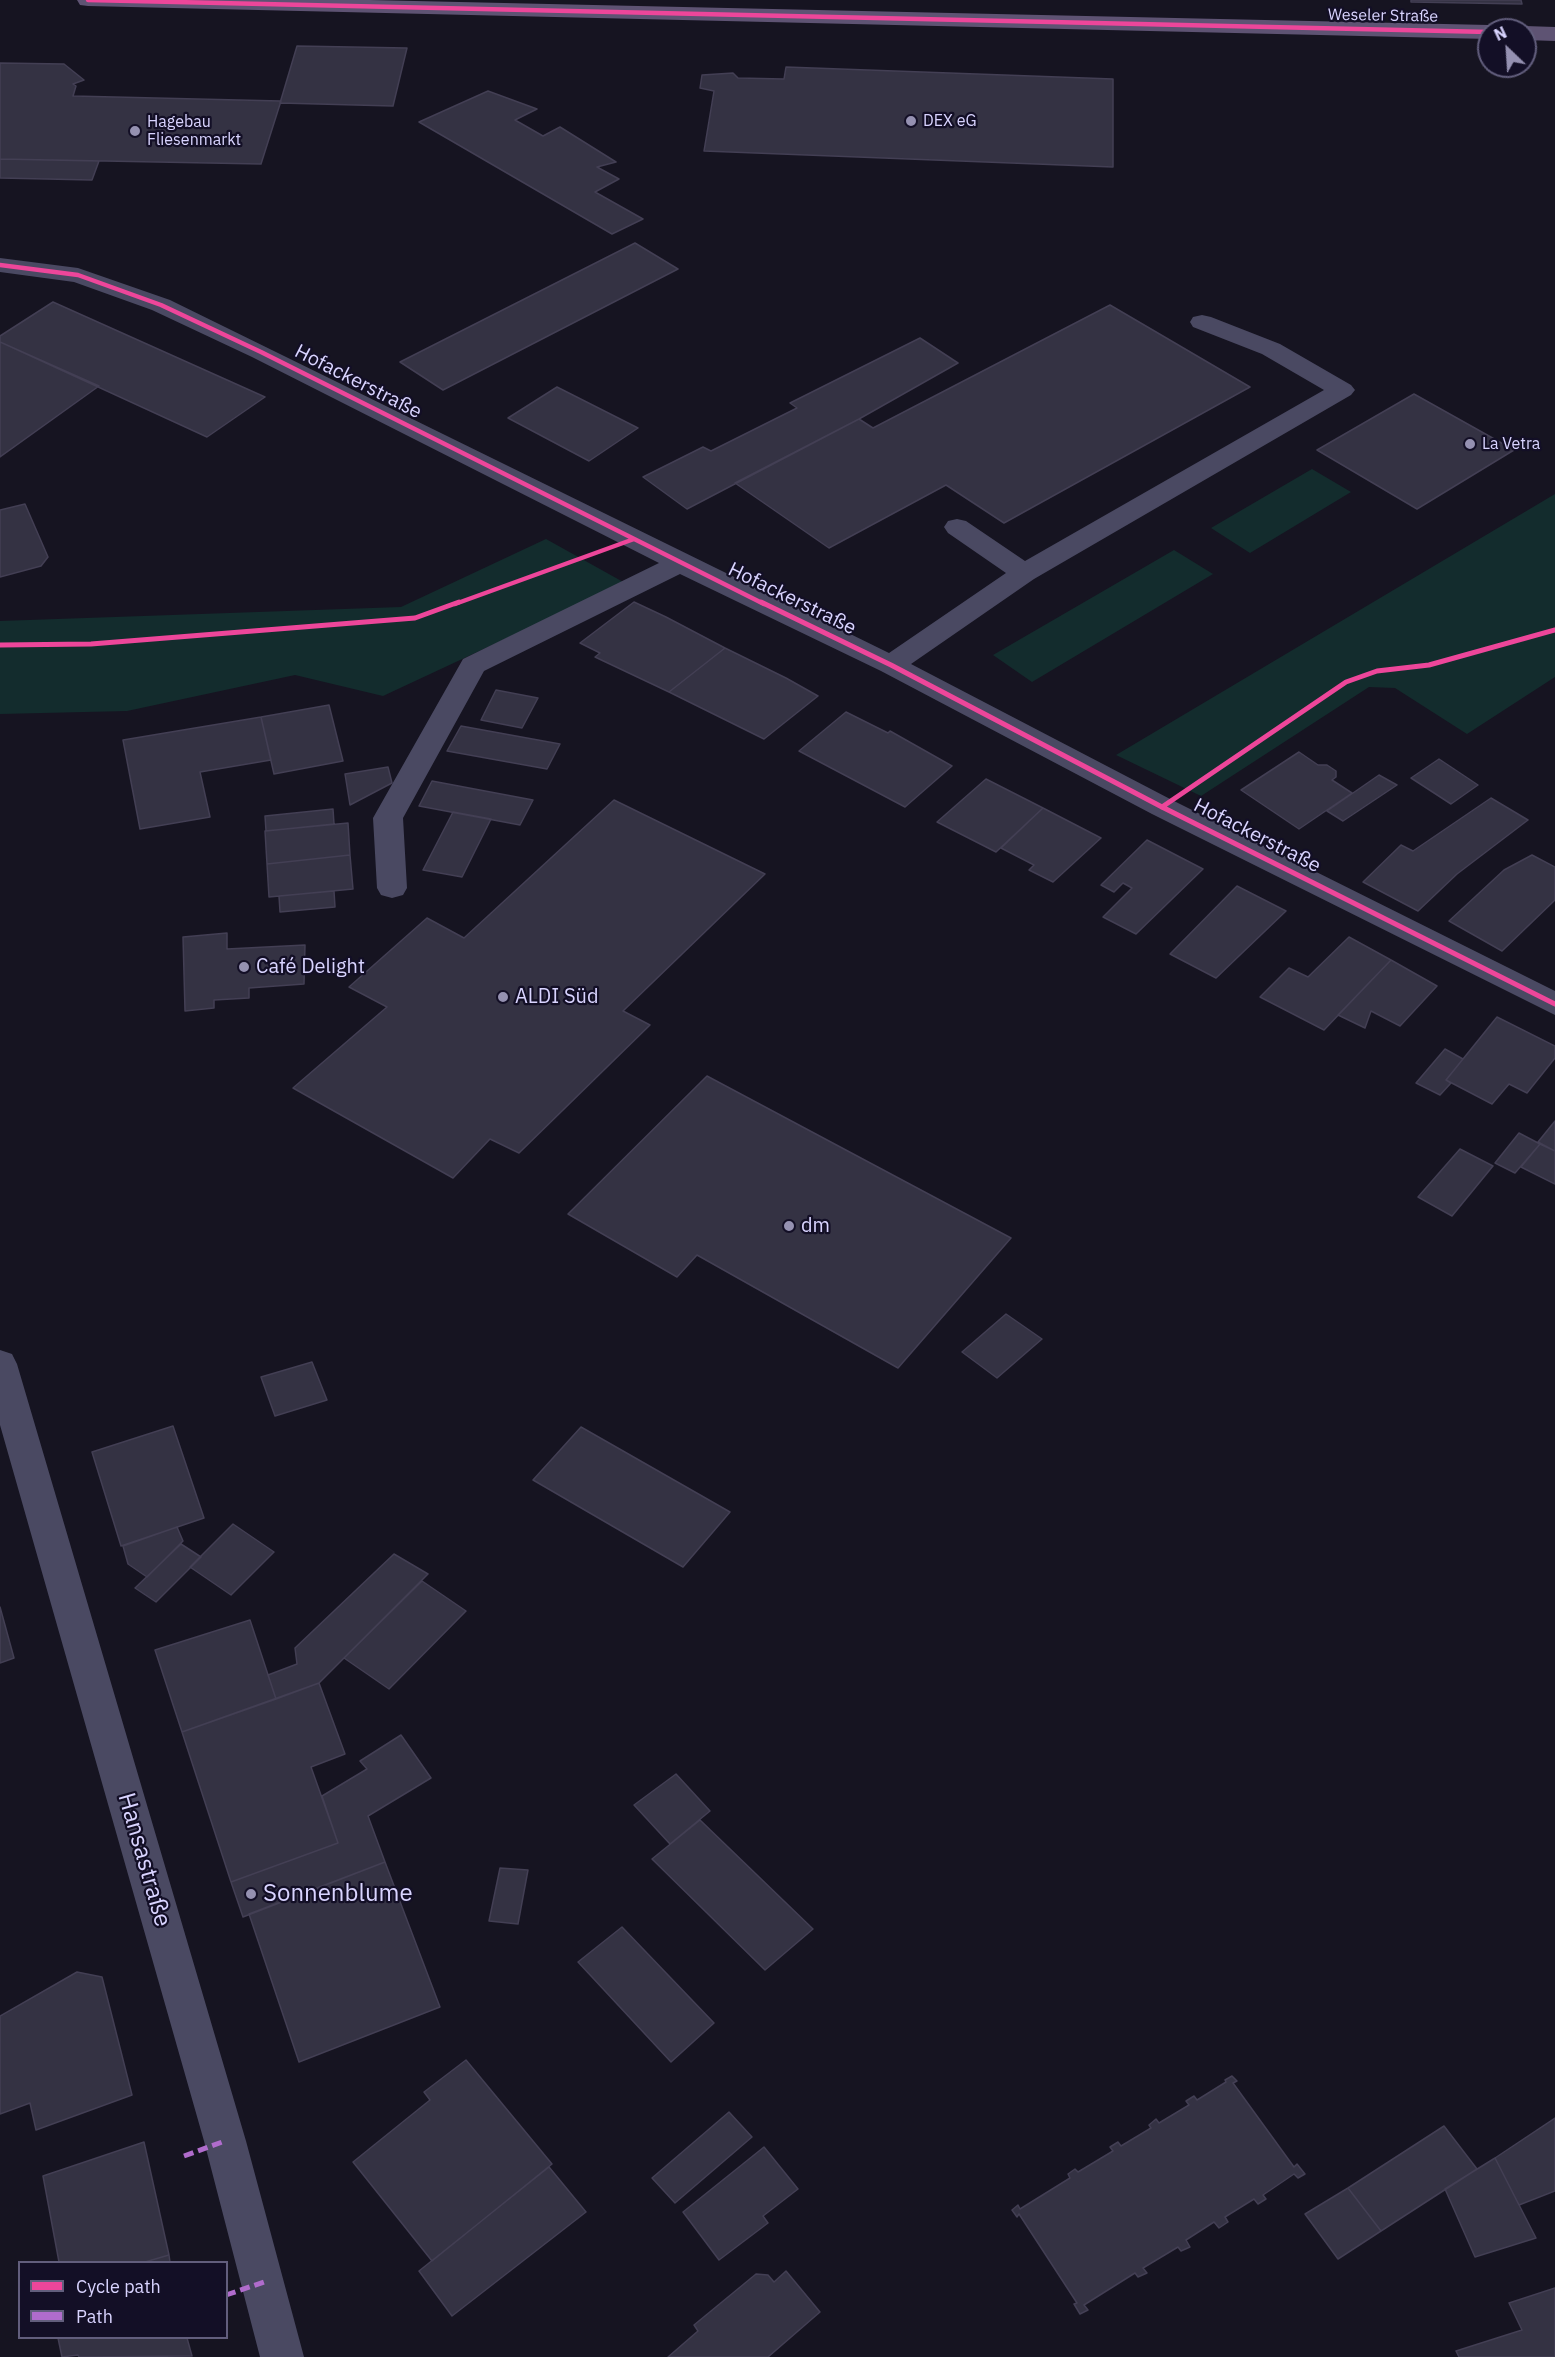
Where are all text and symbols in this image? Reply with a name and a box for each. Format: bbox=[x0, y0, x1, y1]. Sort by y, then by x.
street label: Weseler Straße bbox=[1328, 5, 1438, 27]
north arrow bbox=[1477, 18, 1537, 78]
text: N bbox=[1491, 22, 1510, 45]
place label: DEX eG bbox=[923, 111, 977, 131]
place label: Hagebau Fliesenmarkt bbox=[147, 112, 241, 150]
marker: DEX eG bbox=[904, 114, 918, 128]
marker: Hagebau Fliesenmarkt bbox=[128, 124, 142, 138]
street label: Hofackerstraße bbox=[290, 340, 426, 424]
place label: La Vetra bbox=[1482, 434, 1540, 454]
marker: La Vetra bbox=[1463, 437, 1477, 451]
street label: Hofackerstraße bbox=[724, 558, 860, 640]
street label: Hofackerstraße bbox=[1189, 794, 1325, 878]
place label: Café Delight bbox=[256, 955, 365, 979]
marker: Café Delight bbox=[237, 960, 251, 974]
place label: ALDI Süd bbox=[515, 985, 599, 1009]
marker: ALDI Süd bbox=[496, 990, 510, 1004]
place label: dm bbox=[801, 1214, 830, 1238]
marker: dm bbox=[782, 1219, 796, 1233]
street label: Hansastraße bbox=[111, 1790, 177, 1930]
place label: Sonnenblume bbox=[263, 1880, 413, 1908]
marker: Sonnenblume bbox=[244, 1887, 258, 1901]
legend bbox=[18, 2261, 228, 2339]
text: Cycle path bbox=[76, 2275, 161, 2298]
text: Path bbox=[76, 2305, 113, 2328]

